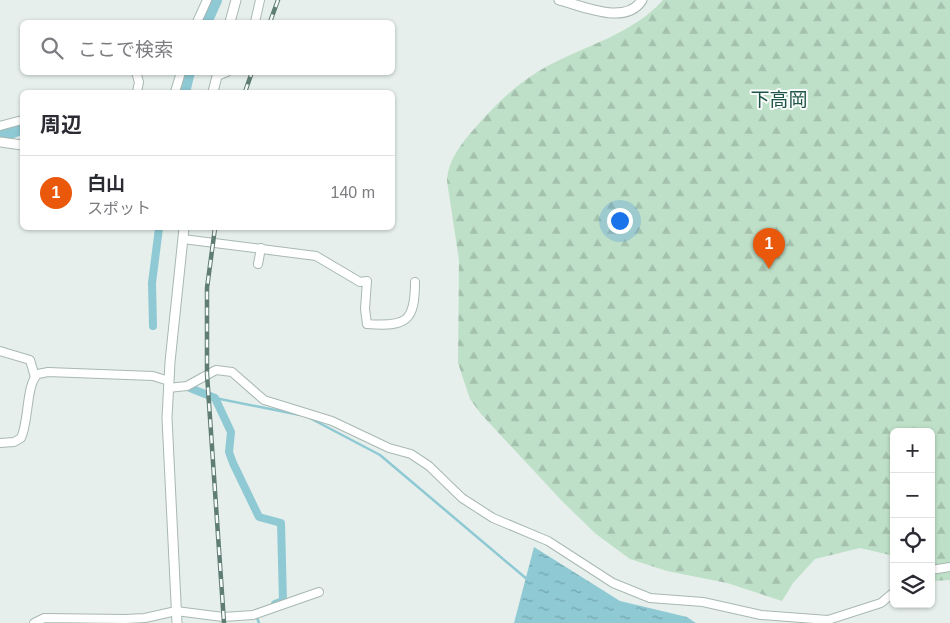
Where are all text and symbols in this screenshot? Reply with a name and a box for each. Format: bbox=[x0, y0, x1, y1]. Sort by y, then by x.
search box bbox=[20, 20, 395, 75]
icon: search bbox=[38, 34, 66, 62]
text: ここで検索 bbox=[78, 39, 173, 60]
district label: 下高岡 bbox=[750, 89, 808, 110]
text: 周辺 bbox=[40, 113, 82, 136]
text: 白山 bbox=[87, 173, 125, 194]
text: 1 bbox=[52, 184, 60, 201]
text: 140 m bbox=[331, 184, 375, 201]
text: スポット bbox=[87, 200, 151, 217]
your location bbox=[607, 208, 633, 234]
pin: 1 bbox=[753, 228, 785, 269]
map controls bbox=[890, 428, 935, 608]
button: + bbox=[890, 428, 935, 473]
button: − bbox=[890, 473, 935, 518]
button: locate bbox=[890, 518, 935, 563]
button: layers bbox=[890, 563, 935, 608]

